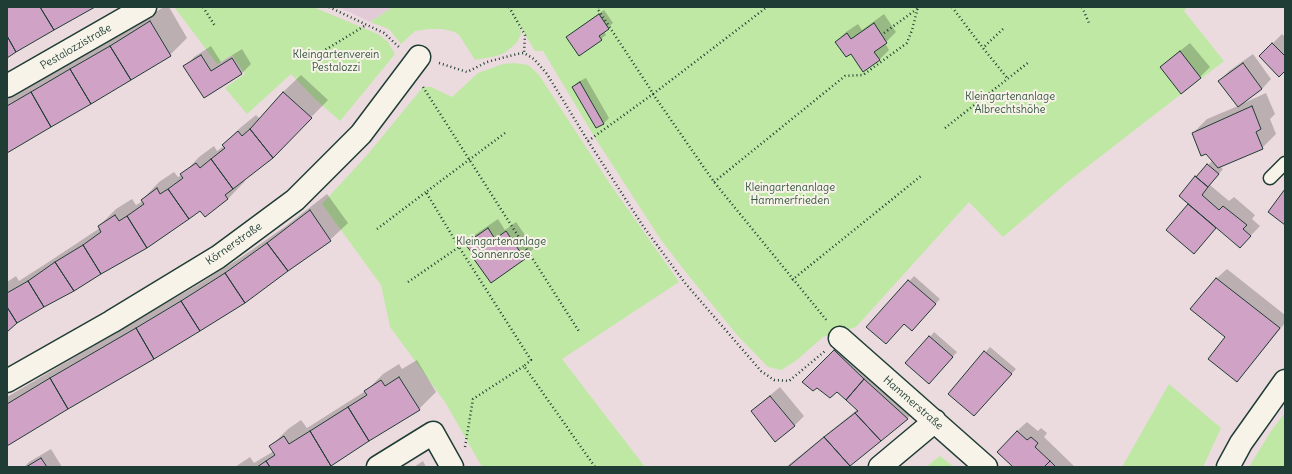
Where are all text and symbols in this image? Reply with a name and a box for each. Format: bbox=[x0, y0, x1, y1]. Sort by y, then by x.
street label: Pestalozzistraße bbox=[38, 21, 114, 73]
park label: Kleingartenverein Pestalozzi bbox=[293, 48, 379, 74]
park label: Kleingartenanlage Albrechtshöhe bbox=[965, 90, 1055, 116]
park label: Kleingartenanlage Hammerfrieden bbox=[745, 181, 835, 207]
street label: Körnerstraße bbox=[203, 220, 265, 268]
park label: Kleingartenanlage Sonnenrose bbox=[456, 235, 546, 261]
street label: Hammerstraße bbox=[880, 373, 946, 433]

